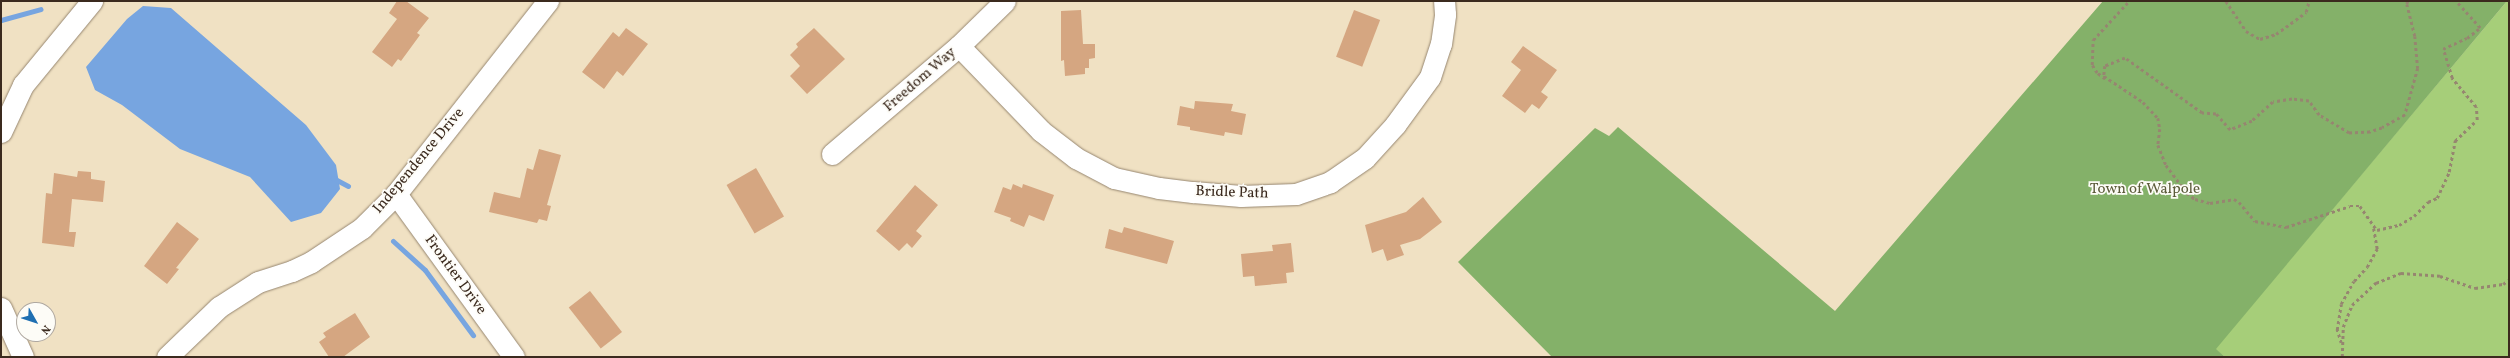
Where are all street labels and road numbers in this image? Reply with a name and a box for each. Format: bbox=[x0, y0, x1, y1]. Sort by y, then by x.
street label: Freedom Way bbox=[880, 44, 960, 116]
street label: Independence Drive bbox=[370, 104, 468, 218]
street label: Bridle Path bbox=[1195, 183, 1269, 203]
street label: Frontier Drive bbox=[420, 232, 490, 318]

